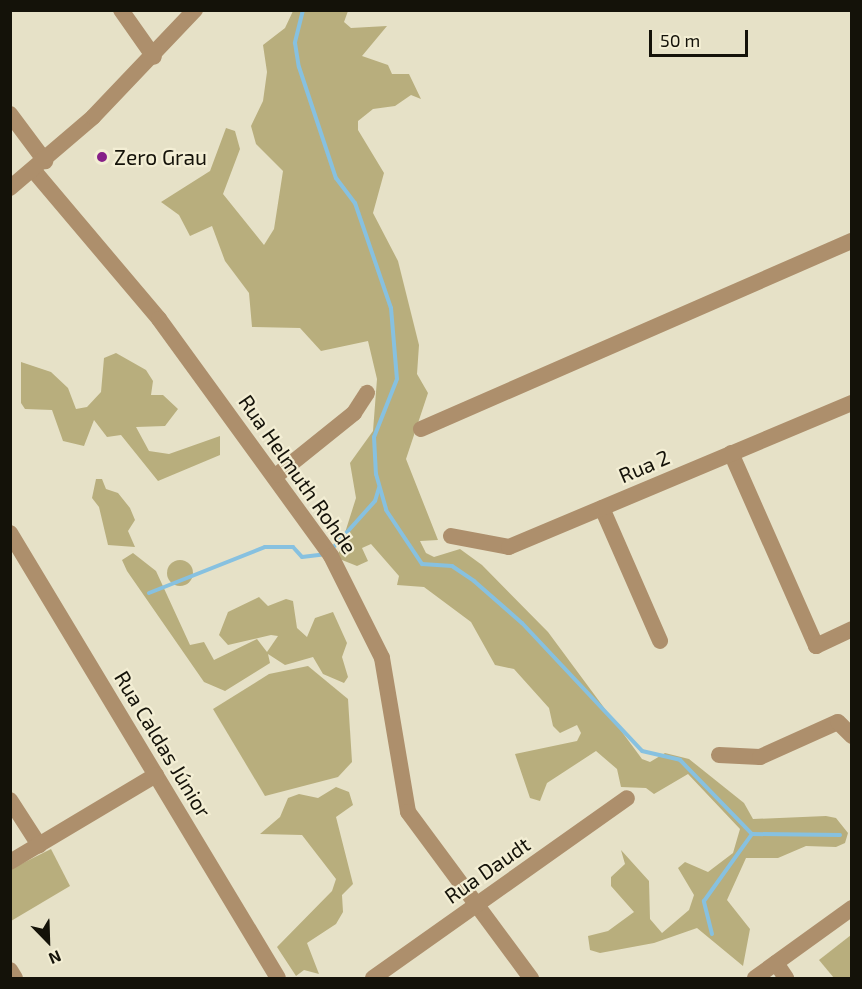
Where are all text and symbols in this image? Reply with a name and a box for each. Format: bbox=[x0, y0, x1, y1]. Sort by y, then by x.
scale bar bbox=[652, 18, 751, 56]
text: 50 m bbox=[660, 29, 700, 51]
place label: Zero Grau bbox=[114, 144, 207, 170]
marker: Zero Grau bbox=[95, 150, 109, 164]
street label: Rua Helmuth Rohde bbox=[234, 390, 362, 558]
street label: Rua 2 bbox=[615, 444, 673, 488]
street label: Rua Caldas Júnior bbox=[109, 666, 217, 822]
street label: Rua Daudt bbox=[439, 831, 535, 909]
north arrow bbox=[18, 911, 78, 971]
text: N bbox=[46, 947, 64, 969]

